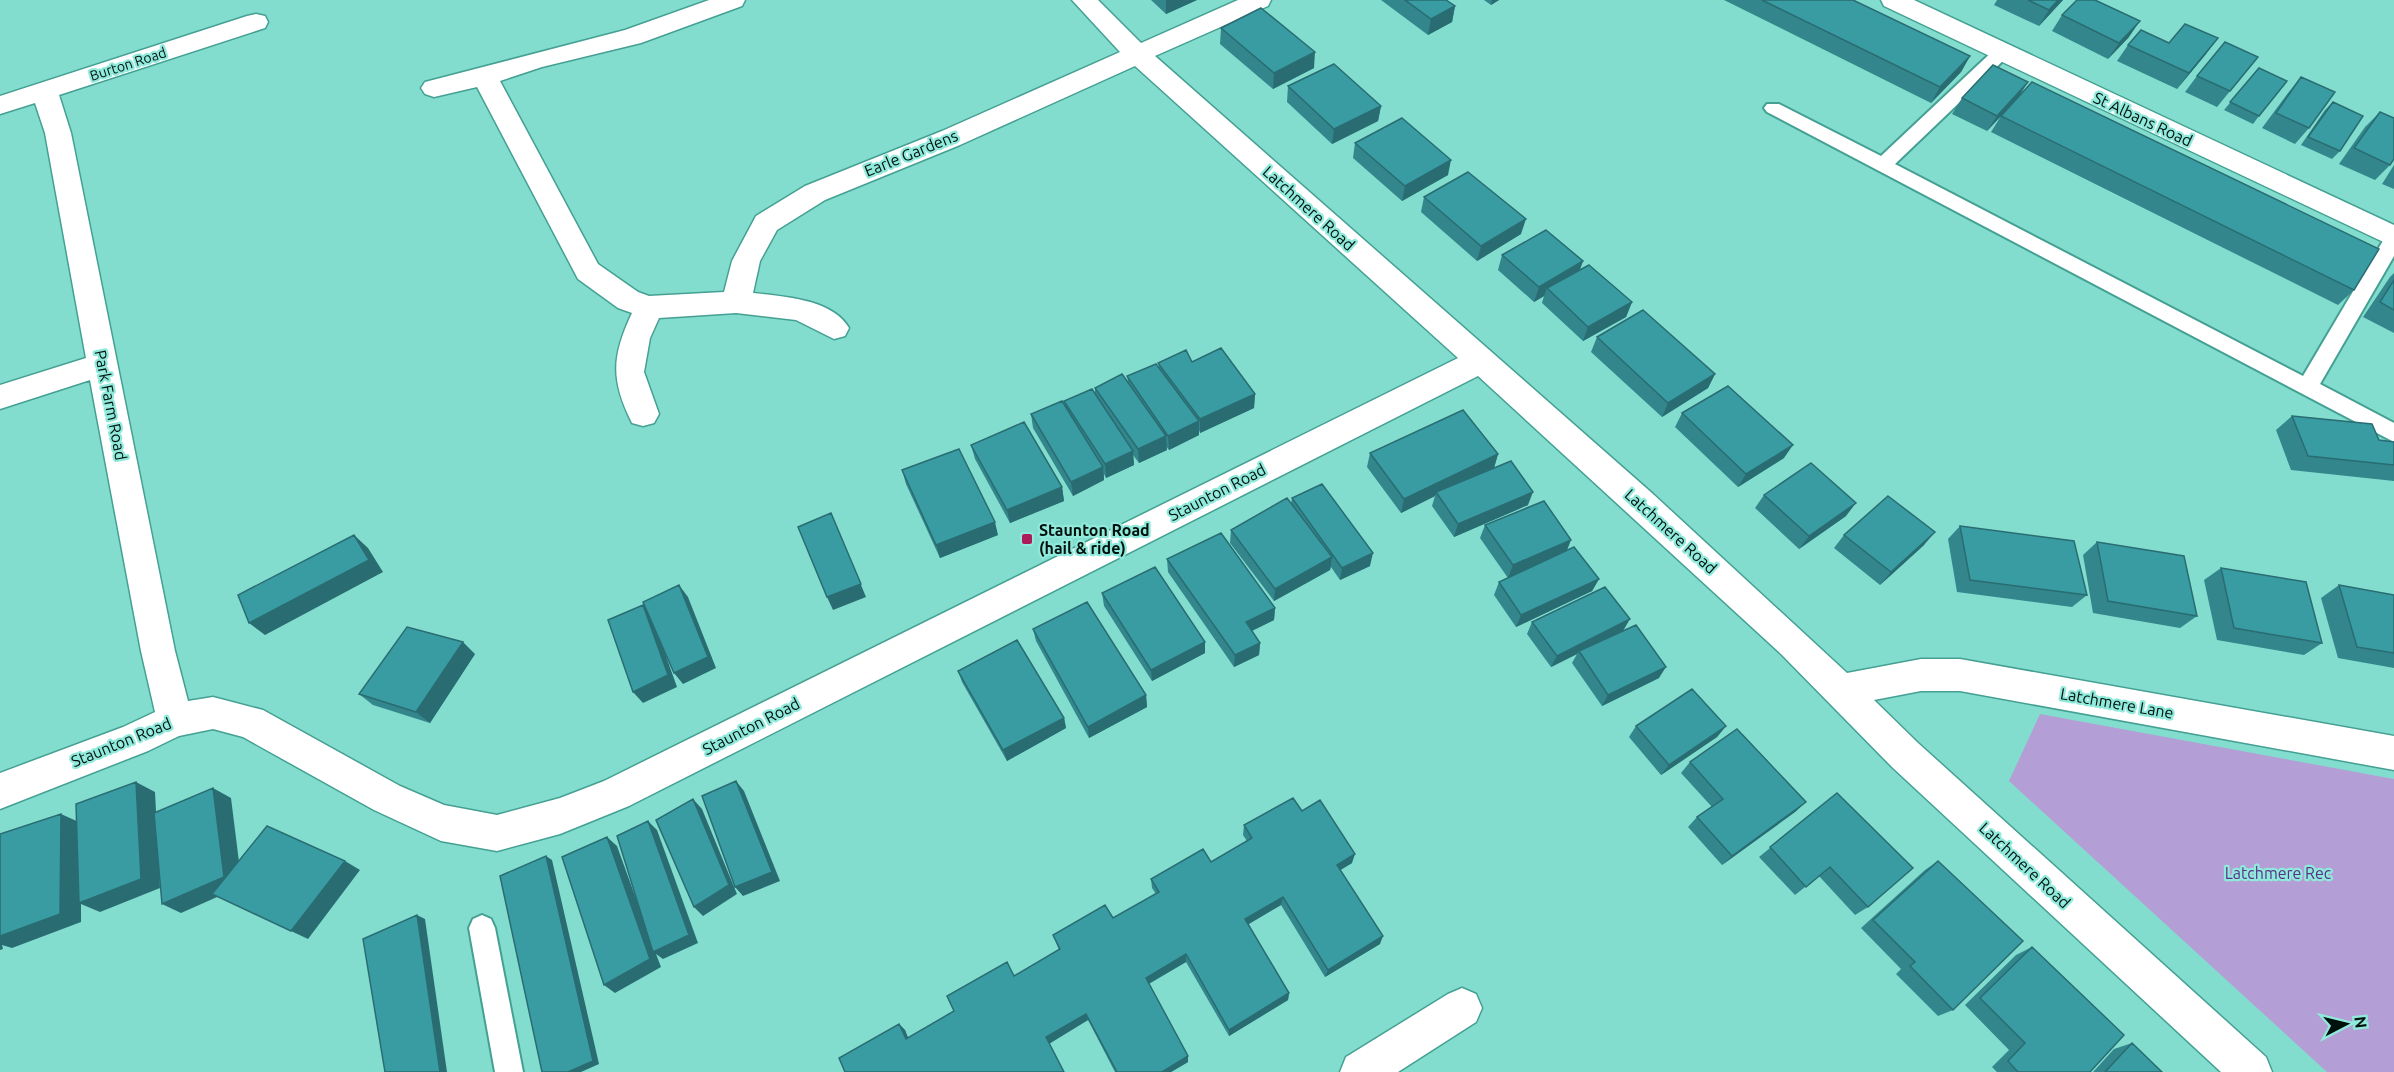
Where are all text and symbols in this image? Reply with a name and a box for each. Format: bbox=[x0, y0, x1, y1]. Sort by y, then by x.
street label: Burton Road bbox=[88, 44, 168, 84]
street label: St Albans Road bbox=[2091, 88, 2195, 150]
street label: Earle Gardens bbox=[862, 126, 960, 180]
street label: Latchmere Road bbox=[1259, 162, 1359, 254]
street label: Park Farm Road bbox=[91, 348, 131, 462]
street label: Staunton Road bbox=[1165, 460, 1269, 524]
street label: Latchmere Road bbox=[1621, 485, 1721, 577]
place label: Staunton Road (hail & ride) bbox=[1039, 521, 1150, 558]
marker: Staunton Road (hail & ride) bbox=[1020, 532, 1034, 546]
street label: Latchmere Lane bbox=[2059, 684, 2175, 722]
street label: Staunton Road bbox=[699, 694, 803, 758]
street label: Staunton Road bbox=[68, 714, 174, 770]
street label: Latchmere Road bbox=[1976, 818, 2074, 912]
park label: Latchmere Rec bbox=[2225, 864, 2332, 882]
north arrow bbox=[2316, 994, 2376, 1054]
text: N bbox=[2351, 1015, 2371, 1029]

